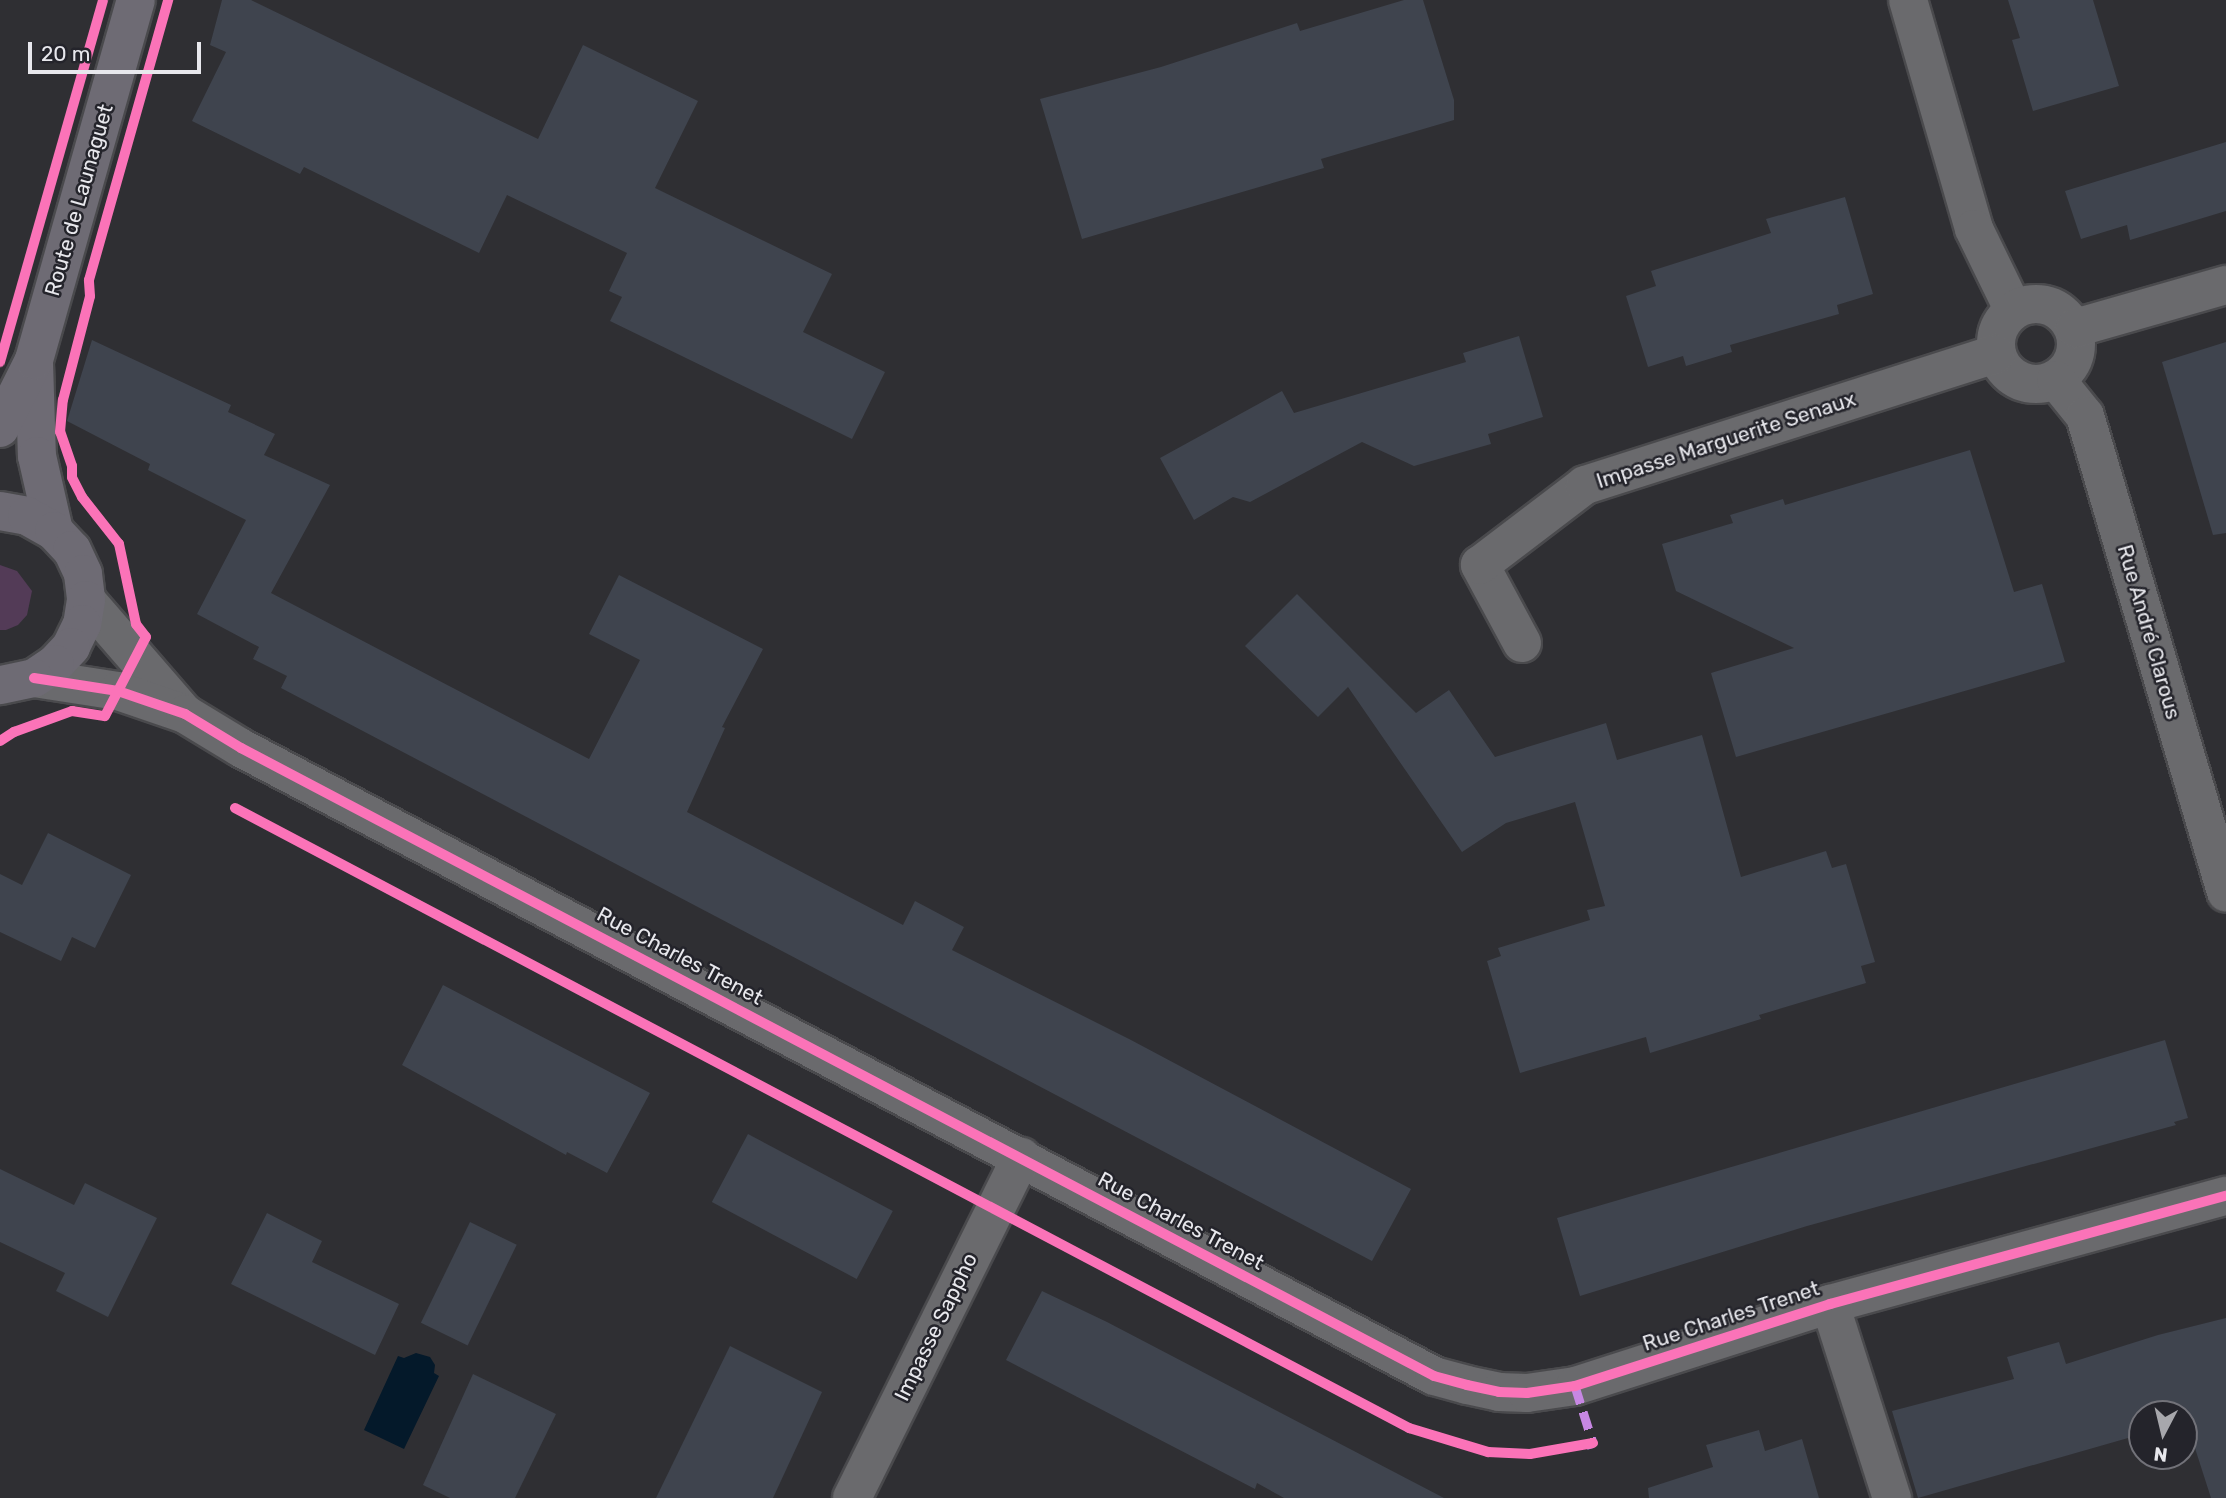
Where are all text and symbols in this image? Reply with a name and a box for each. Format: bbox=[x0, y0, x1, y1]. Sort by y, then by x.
scale bar bbox=[32, 28, 205, 72]
text: 20 m bbox=[41, 41, 90, 66]
street label: Route de Launaguet bbox=[40, 101, 118, 299]
street label: Impasse Marguerite Senaux bbox=[1593, 386, 1859, 494]
street label: Rue André Clarous bbox=[2112, 541, 2186, 723]
street label: Rue Charles Trenet bbox=[592, 901, 768, 1011]
street label: Rue Charles Trenet bbox=[1093, 1166, 1269, 1276]
street label: Impasse Sappho bbox=[889, 1249, 983, 1405]
street label: Rue Charles Trenet bbox=[1639, 1275, 1823, 1357]
north arrow bbox=[2128, 1400, 2198, 1470]
text: N bbox=[2152, 1442, 2169, 1467]

